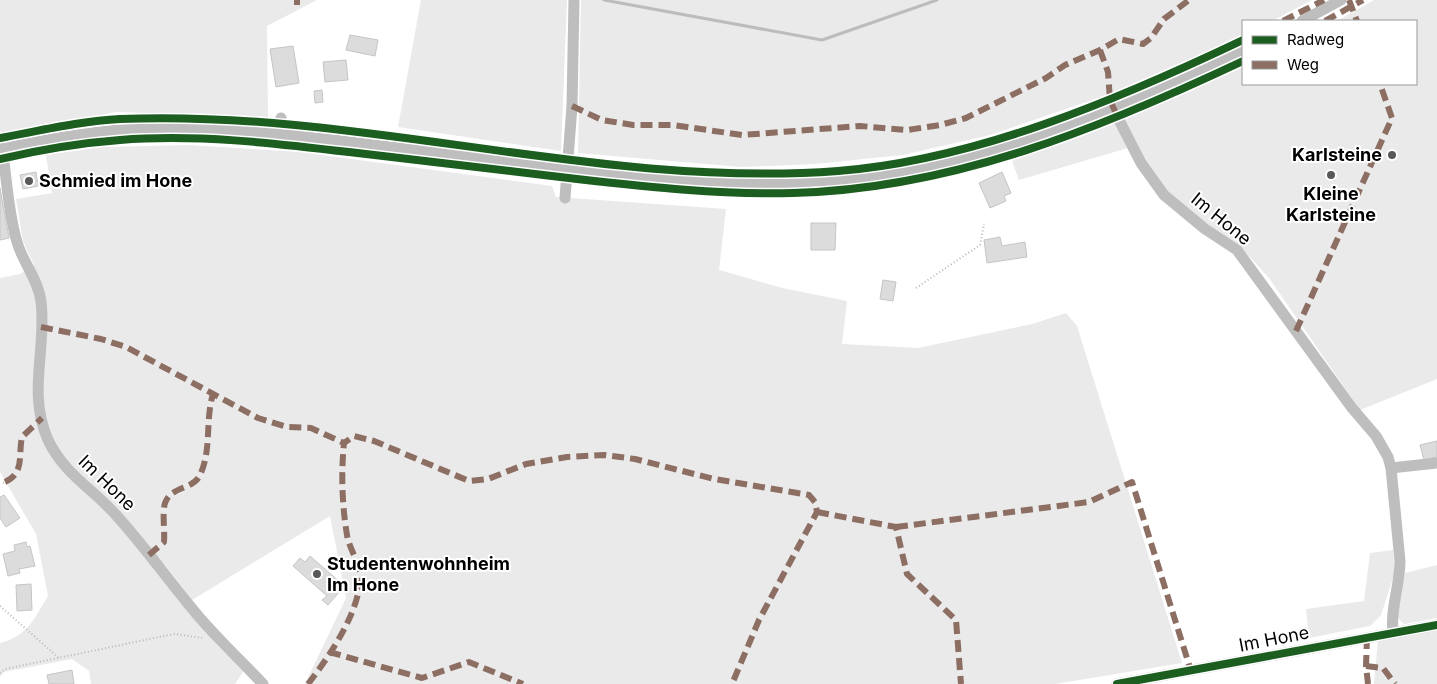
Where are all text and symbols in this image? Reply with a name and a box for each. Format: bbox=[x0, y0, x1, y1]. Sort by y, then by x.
legend bbox=[1242, 20, 1417, 85]
text: Radweg bbox=[1287, 30, 1344, 49]
text: Weg bbox=[1287, 55, 1319, 74]
place label: Karlsteine bbox=[1292, 144, 1382, 165]
marker: Karlsteine bbox=[1386, 149, 1398, 161]
marker: Kleine Karlsteine bbox=[1325, 169, 1337, 181]
place label: Schmied im Hone bbox=[39, 170, 192, 191]
marker: Schmied im Hone bbox=[23, 175, 35, 187]
place label: Kleine Karlsteine bbox=[1286, 183, 1376, 225]
street label: Im Hone bbox=[1187, 188, 1255, 249]
street label: Im Hone bbox=[75, 450, 140, 515]
place label: Studentenwohnheim Im Hone bbox=[327, 553, 510, 595]
marker: Studentenwohnheim Im Hone bbox=[311, 568, 323, 580]
street label: Im Hone bbox=[1237, 621, 1311, 656]

